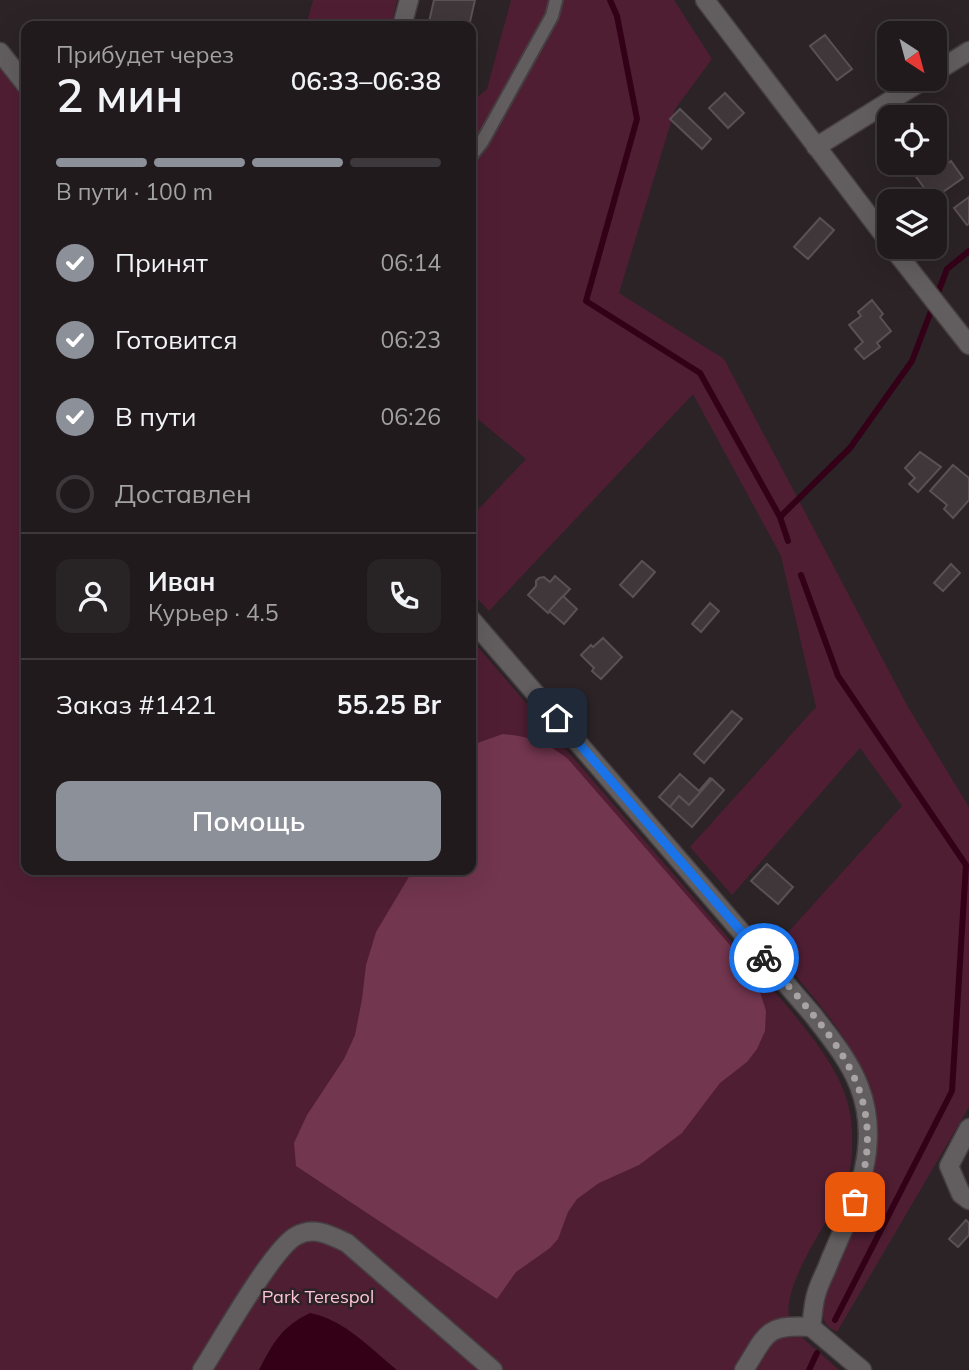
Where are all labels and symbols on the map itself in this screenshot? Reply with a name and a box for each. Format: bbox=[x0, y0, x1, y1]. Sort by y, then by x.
north arrow bbox=[877, 21, 947, 91]
pin bbox=[527, 688, 587, 748]
courier bbox=[729, 923, 799, 993]
pin bbox=[825, 1172, 885, 1232]
park label: Park Terespol bbox=[262, 1285, 374, 1308]

